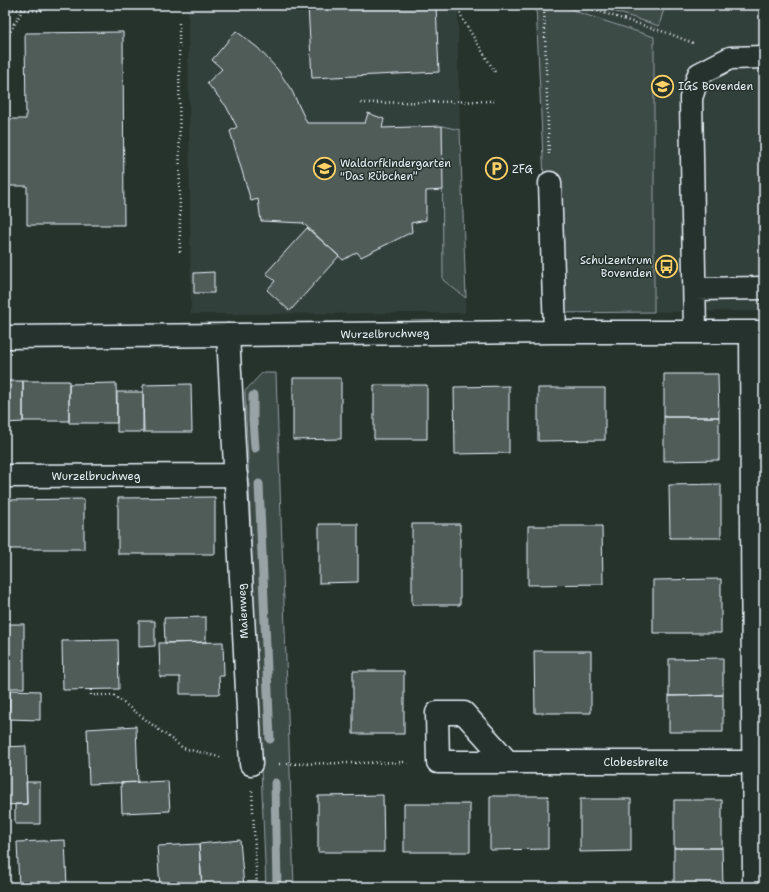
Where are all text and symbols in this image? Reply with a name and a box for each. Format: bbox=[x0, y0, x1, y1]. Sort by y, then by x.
school or university icon: IGS Bovenden bbox=[649, 73, 675, 99]
place label: IGS Bovenden bbox=[678, 79, 753, 94]
school or university icon: Waldorfkindergarten "Das Rübchen" bbox=[312, 156, 338, 182]
place label: Waldorfkindergarten "Das Rübchen" bbox=[340, 156, 451, 184]
parking icon: ZFG bbox=[484, 156, 510, 182]
place label: ZFG bbox=[512, 162, 533, 177]
place label: Schulzentrum Bovenden bbox=[580, 253, 653, 281]
bus stop icon: Schulzentrum Bovenden bbox=[654, 253, 680, 279]
street label: Wurzelbruchweg bbox=[340, 326, 430, 342]
street label: Wurzelbruchweg bbox=[52, 469, 141, 484]
street label: Maienweg bbox=[234, 583, 252, 639]
street label: Clobesbreite bbox=[604, 755, 668, 770]

